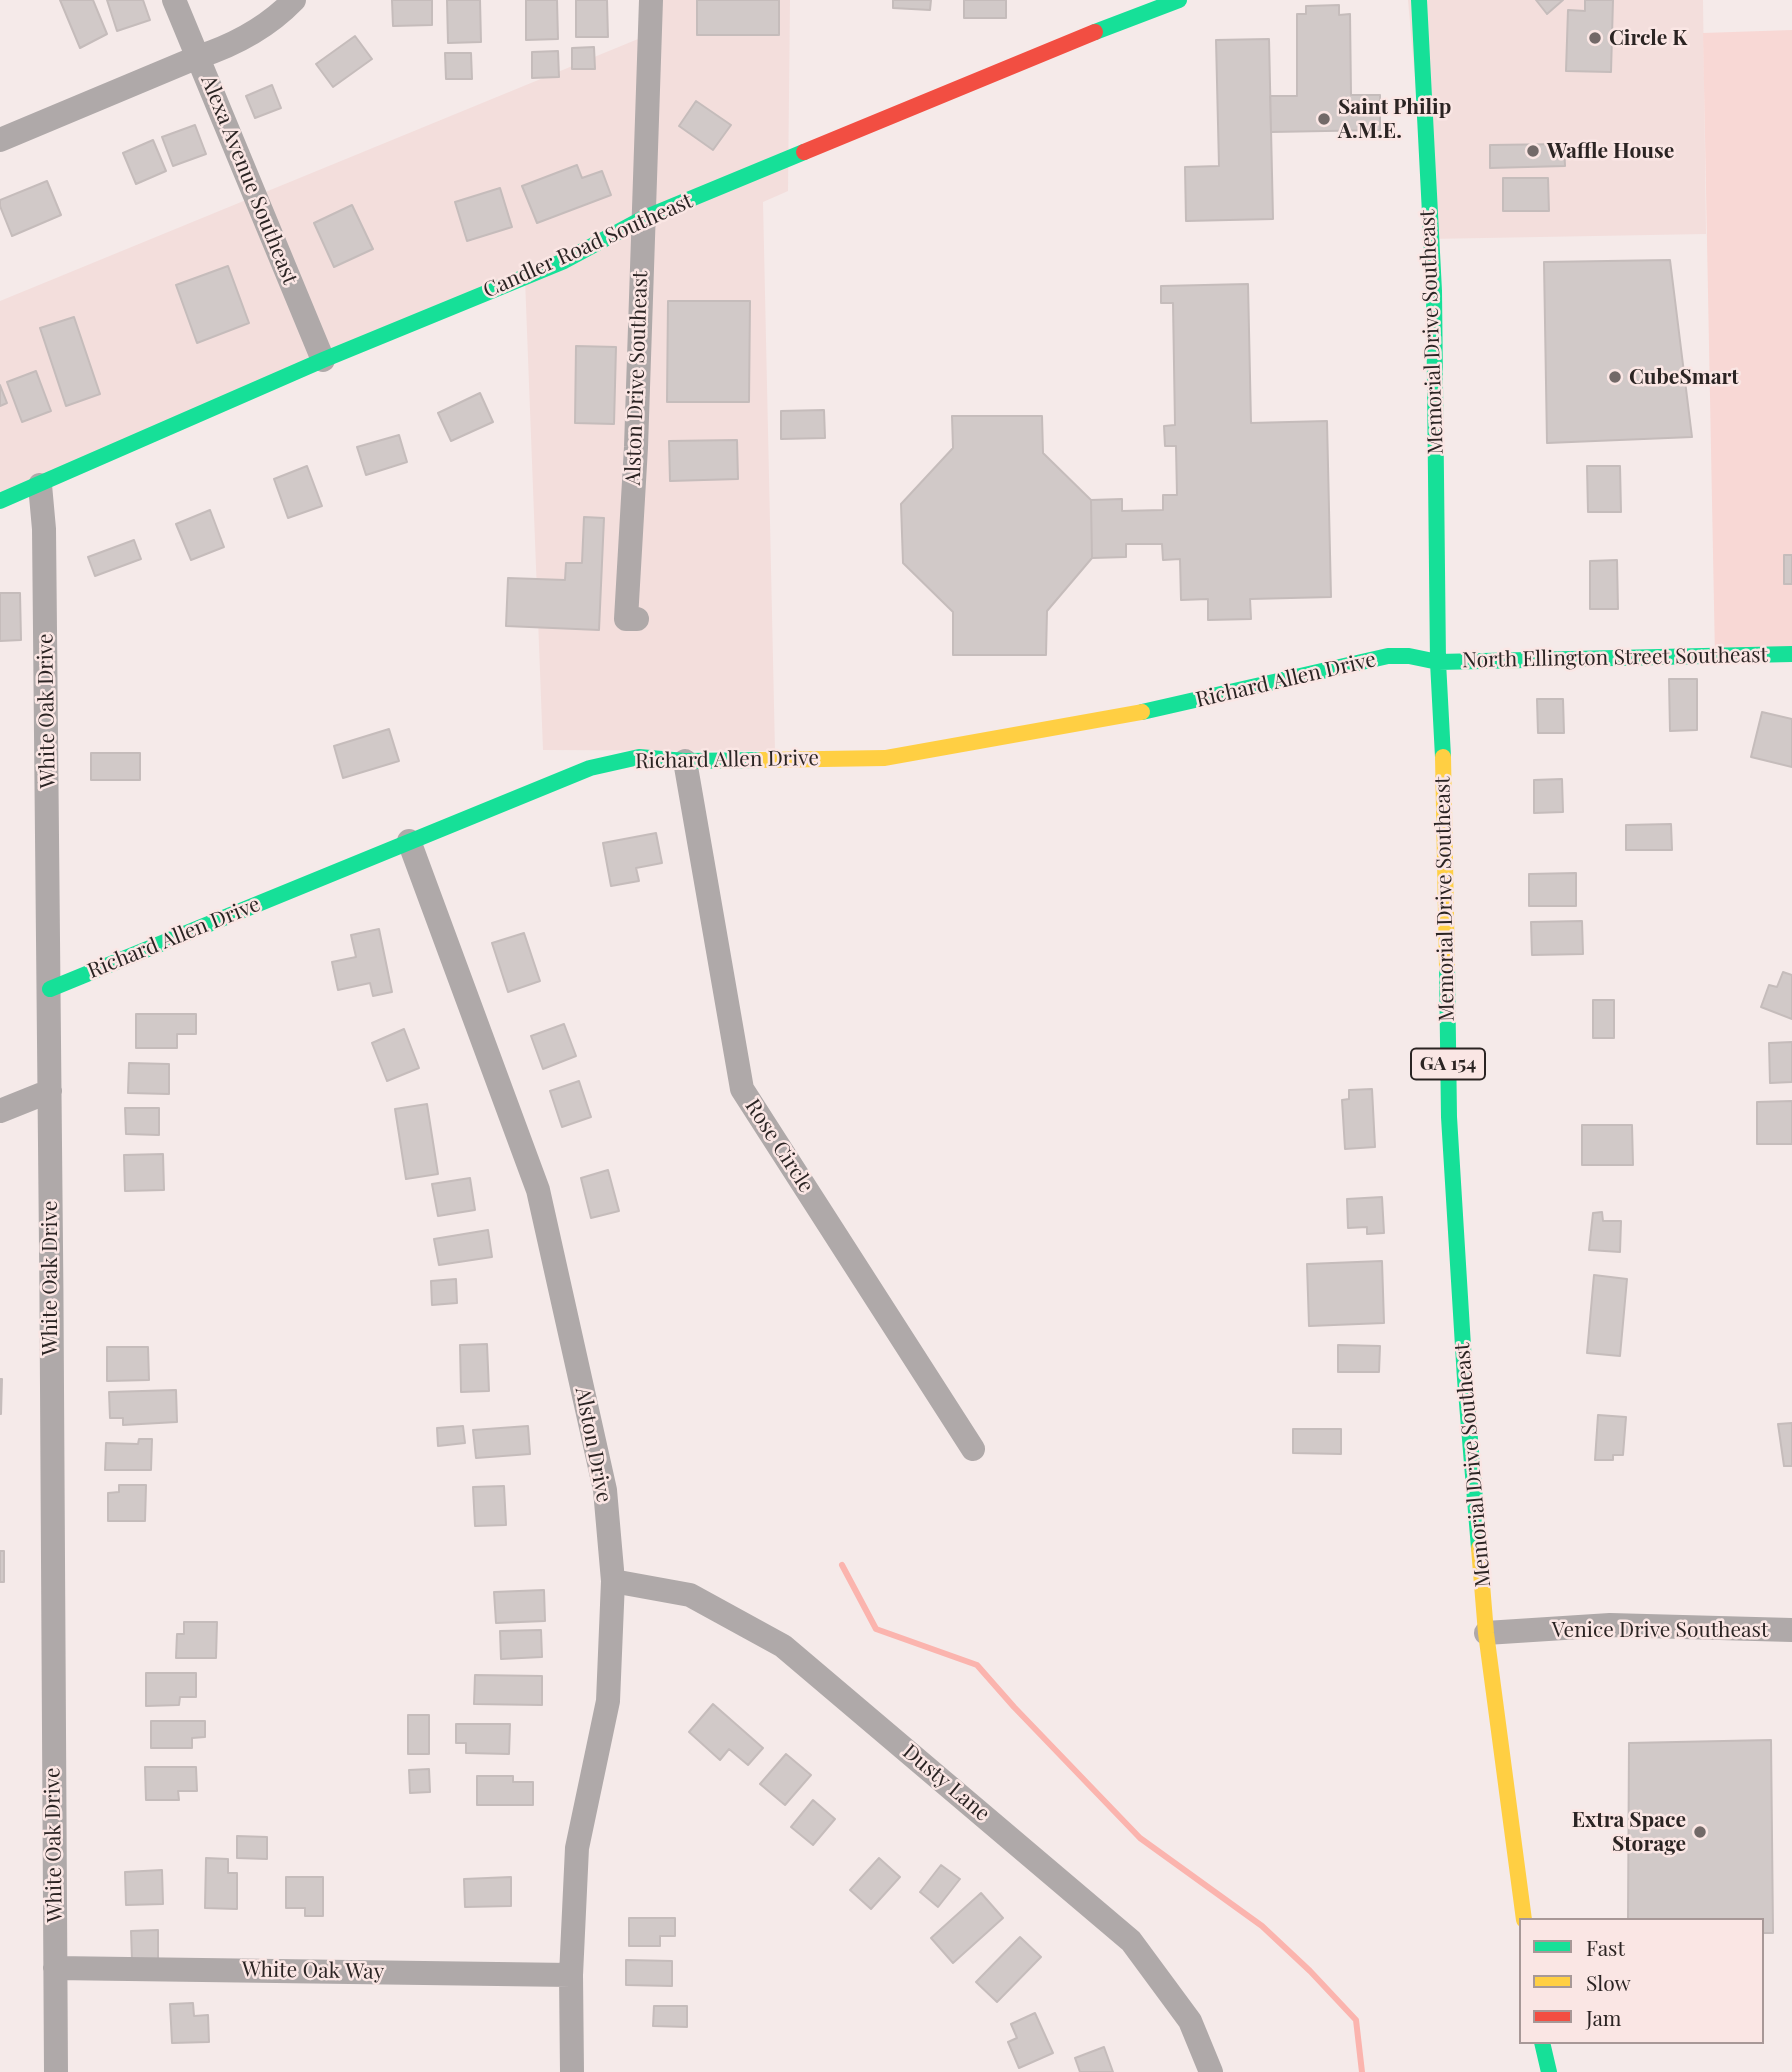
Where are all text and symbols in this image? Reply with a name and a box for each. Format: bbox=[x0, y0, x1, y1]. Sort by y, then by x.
place label: Circle K bbox=[1609, 25, 1687, 51]
marker: Circle K bbox=[1587, 30, 1603, 46]
street label: Alexa Avenue Southeast bbox=[196, 72, 302, 288]
place label: Saint Philip A.M.E. bbox=[1338, 94, 1451, 144]
marker: Saint Philip A.M.E. bbox=[1316, 111, 1332, 127]
place label: Waffle House bbox=[1547, 138, 1674, 164]
marker: Waffle House bbox=[1525, 143, 1541, 159]
street label: Candler Road Southeast bbox=[479, 188, 697, 304]
street label: Memorial Drive Southeast bbox=[1415, 209, 1449, 455]
street label: Alston Drive Southeast bbox=[621, 270, 653, 486]
place label: CubeSmart bbox=[1629, 364, 1739, 390]
marker: CubeSmart bbox=[1607, 369, 1623, 385]
street label: White Oak Drive bbox=[33, 633, 61, 789]
street label: North Ellington Street Southeast bbox=[1462, 643, 1768, 673]
street label: Richard Allen Drive bbox=[1194, 647, 1378, 713]
street label: Richard Allen Drive bbox=[635, 746, 819, 774]
street label: Memorial Drive Southeast bbox=[1430, 776, 1460, 1022]
street label: Richard Allen Drive bbox=[84, 892, 264, 984]
road number: GA 154 bbox=[1411, 1048, 1485, 1080]
street label: Rose Circle bbox=[739, 1094, 819, 1198]
street label: White Oak Drive bbox=[37, 1201, 63, 1355]
street label: Memorial Drive Southeast bbox=[1450, 1342, 1496, 1588]
street label: Alston Drive bbox=[569, 1385, 617, 1505]
street label: Venice Drive Southeast bbox=[1552, 1617, 1768, 1643]
street label: Dusty Lane bbox=[897, 1739, 995, 1827]
street label: White Oak Drive bbox=[40, 1767, 68, 1923]
place label: Extra Space Storage bbox=[1572, 1807, 1686, 1857]
marker: Extra Space Storage bbox=[1692, 1824, 1708, 1840]
legend bbox=[1519, 1918, 1764, 2044]
text: Fast bbox=[1586, 1933, 1625, 1961]
street label: White Oak Way bbox=[242, 1957, 384, 1985]
text: Slow bbox=[1586, 1968, 1631, 1996]
text: Jam bbox=[1586, 2003, 1622, 2031]

